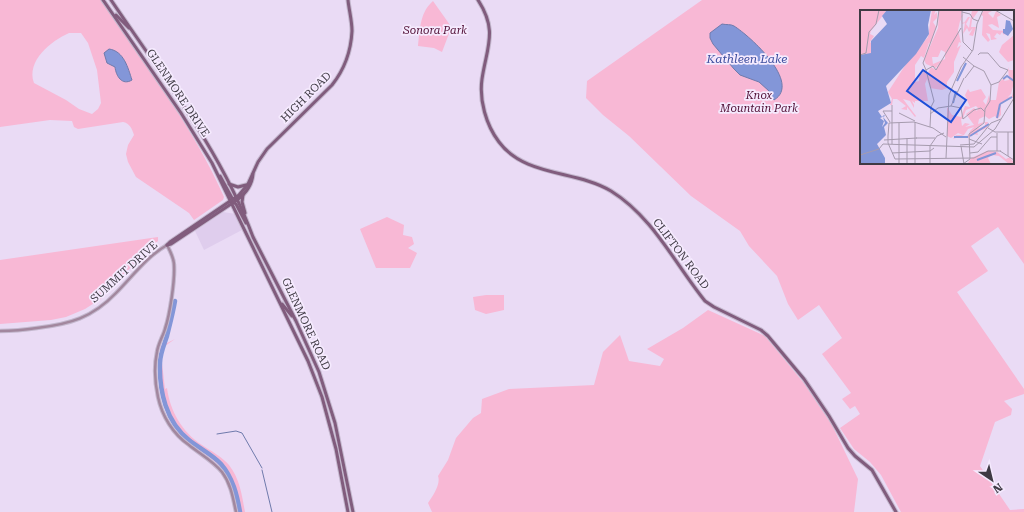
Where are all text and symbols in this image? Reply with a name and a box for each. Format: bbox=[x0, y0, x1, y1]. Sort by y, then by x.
inset map bbox=[860, 10, 1014, 164]
park label: Sonora Park bbox=[402, 24, 467, 37]
street label: GLENMORE DRIVE bbox=[144, 47, 212, 139]
water label: Kathleen Lake bbox=[706, 52, 787, 66]
street label: HIGH ROAD bbox=[278, 69, 334, 125]
park label: Knox Mountain Park bbox=[719, 89, 798, 115]
street label: CLIFTON ROAD bbox=[650, 216, 712, 292]
street label: SUMMIT DRIVE bbox=[88, 238, 160, 306]
street label: GLENMORE ROAD bbox=[279, 276, 333, 372]
north arrow bbox=[972, 460, 1012, 500]
text: N bbox=[990, 480, 1005, 496]

